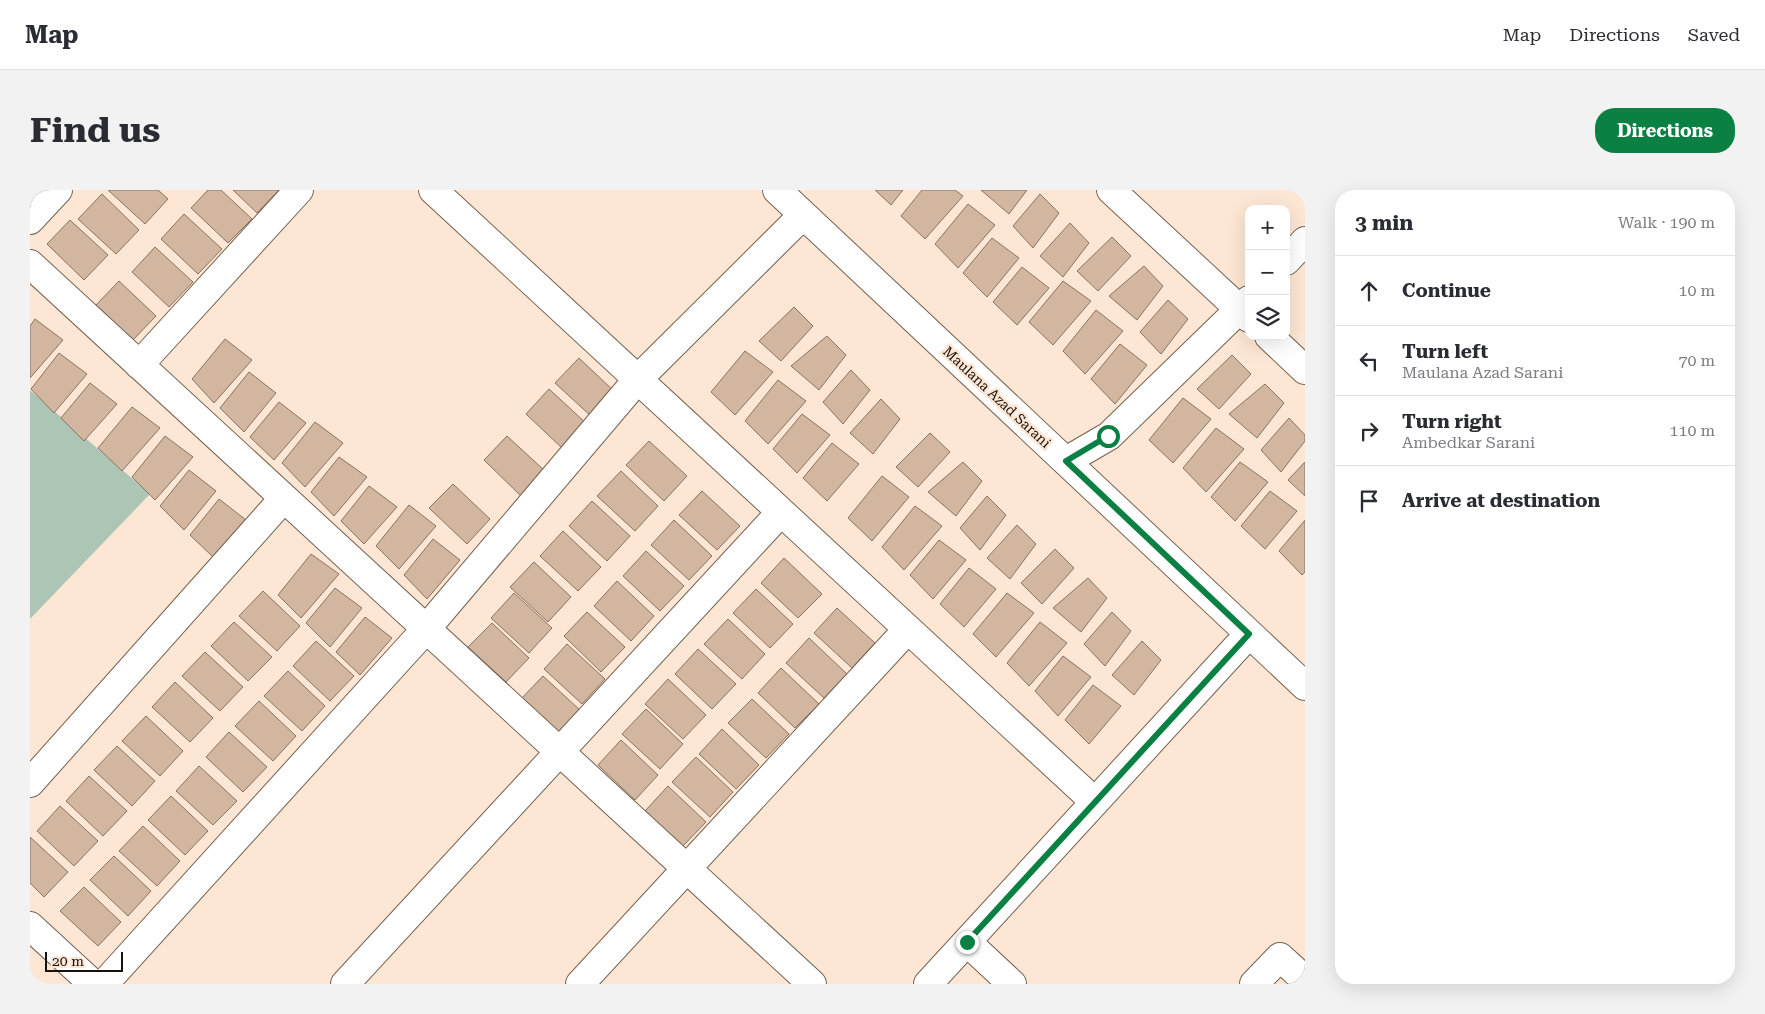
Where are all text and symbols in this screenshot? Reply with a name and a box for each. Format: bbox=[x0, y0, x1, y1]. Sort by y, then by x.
text: Map bbox=[25, 21, 79, 49]
text: Map bbox=[1503, 24, 1541, 45]
text: Directions bbox=[1569, 24, 1660, 45]
text: Saved bbox=[1688, 24, 1740, 45]
button: Directions bbox=[1595, 108, 1735, 153]
text: Find us bbox=[30, 110, 160, 151]
map controls bbox=[1245, 205, 1290, 340]
button: + bbox=[1245, 205, 1290, 250]
text: 3 min bbox=[1355, 211, 1413, 235]
text: Walk · 190 m bbox=[1618, 213, 1715, 232]
button: − bbox=[1245, 250, 1290, 295]
icon: ahead bbox=[1355, 277, 1383, 305]
text: Continue bbox=[1402, 279, 1491, 302]
text: 10 m bbox=[1678, 281, 1715, 300]
button: layers bbox=[1245, 295, 1290, 340]
text: Turn left bbox=[1402, 340, 1488, 363]
street label: Maulana Azad Sarani bbox=[940, 343, 1054, 451]
icon: left bbox=[1355, 347, 1383, 375]
text: 70 m bbox=[1678, 351, 1715, 370]
text: Maulana Azad Sarani bbox=[1402, 363, 1563, 382]
text: Turn right bbox=[1402, 410, 1502, 433]
icon: right bbox=[1355, 417, 1383, 445]
text: 110 m bbox=[1669, 421, 1715, 440]
route start bbox=[1097, 425, 1120, 448]
text: Ambedkar Sarani bbox=[1402, 433, 1535, 452]
icon: arrive bbox=[1355, 487, 1383, 515]
text: Arrive at destination bbox=[1402, 489, 1600, 512]
route end bbox=[956, 931, 979, 954]
scale bar bbox=[45, 949, 122, 972]
text: 20 m bbox=[52, 953, 84, 969]

